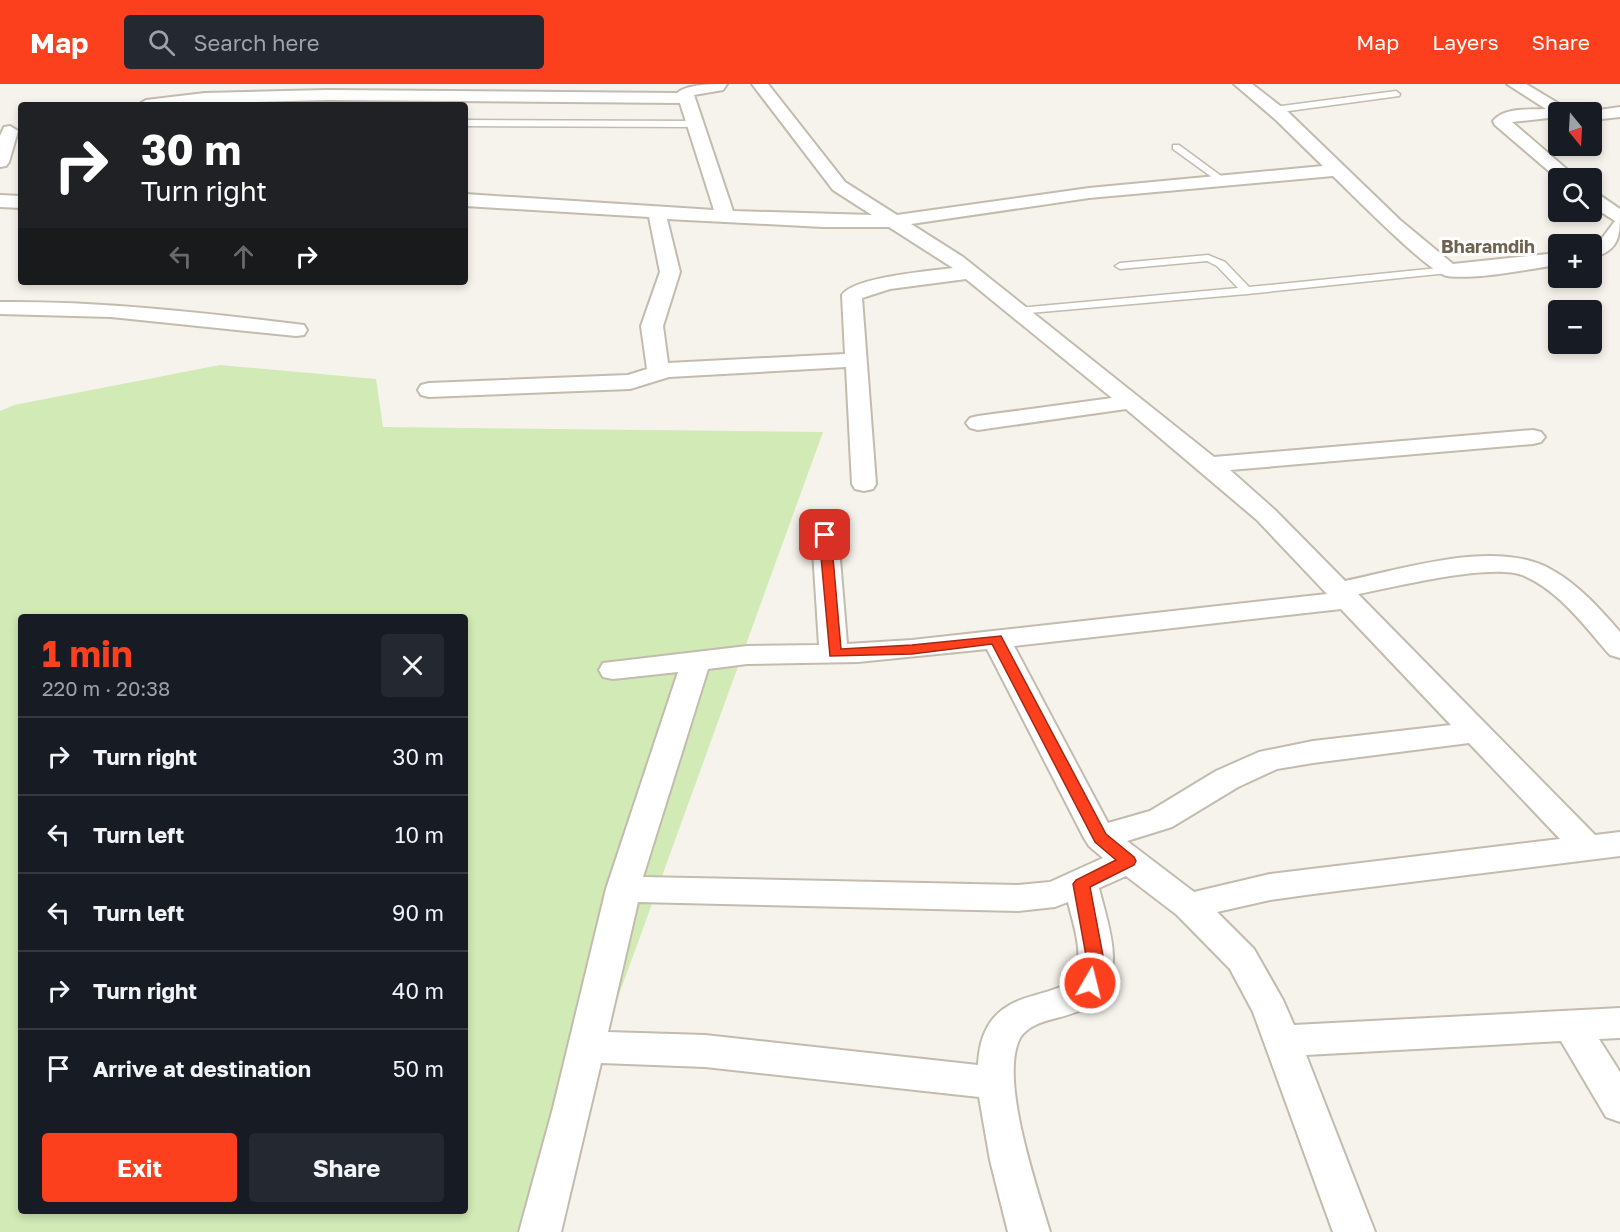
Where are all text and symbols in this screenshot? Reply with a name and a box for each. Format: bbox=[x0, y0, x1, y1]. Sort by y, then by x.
search box bbox=[124, 15, 544, 69]
text: Map bbox=[30, 26, 88, 59]
icon: search bbox=[145, 26, 178, 59]
text: Search here bbox=[193, 29, 319, 56]
text: Map bbox=[1356, 29, 1399, 55]
text: Layers bbox=[1432, 29, 1499, 55]
text: Share bbox=[1532, 29, 1590, 55]
north arrow bbox=[1548, 102, 1602, 156]
map controls bbox=[1548, 102, 1602, 354]
text: 30 m bbox=[141, 124, 241, 174]
icon: right bbox=[42, 126, 120, 204]
button: search bbox=[1548, 168, 1602, 222]
text: Turn right bbox=[141, 175, 267, 207]
button: + bbox=[1548, 234, 1602, 288]
district label: Bharamdih bbox=[1441, 235, 1535, 257]
icon: left bbox=[164, 240, 197, 273]
icon: ahead bbox=[227, 240, 260, 273]
icon: right bbox=[290, 240, 323, 273]
button: − bbox=[1548, 300, 1602, 354]
pin bbox=[799, 509, 850, 560]
icon: arrive bbox=[808, 518, 841, 551]
text: 1 min bbox=[42, 632, 133, 675]
button: close bbox=[381, 634, 444, 697]
text: 220 m · 20:38 bbox=[42, 676, 170, 700]
icon: right bbox=[42, 740, 75, 773]
text: Turn right bbox=[93, 743, 197, 770]
text: 30 m bbox=[393, 743, 444, 770]
icon: left bbox=[42, 818, 75, 851]
text: Turn left bbox=[93, 821, 184, 848]
text: 10 m bbox=[395, 821, 444, 848]
icon: left bbox=[42, 896, 75, 929]
text: Turn left bbox=[93, 899, 184, 926]
text: 90 m bbox=[392, 899, 444, 926]
position arrow bbox=[1058, 951, 1122, 1015]
icon: right bbox=[42, 974, 75, 1007]
text: Turn right bbox=[93, 977, 197, 1004]
text: 40 m bbox=[392, 977, 444, 1004]
icon: arrive bbox=[42, 1052, 75, 1085]
text: Arrive at destination bbox=[93, 1055, 311, 1082]
text: 50 m bbox=[393, 1055, 444, 1082]
button: Exit bbox=[42, 1133, 237, 1202]
button: Share bbox=[249, 1133, 444, 1202]

